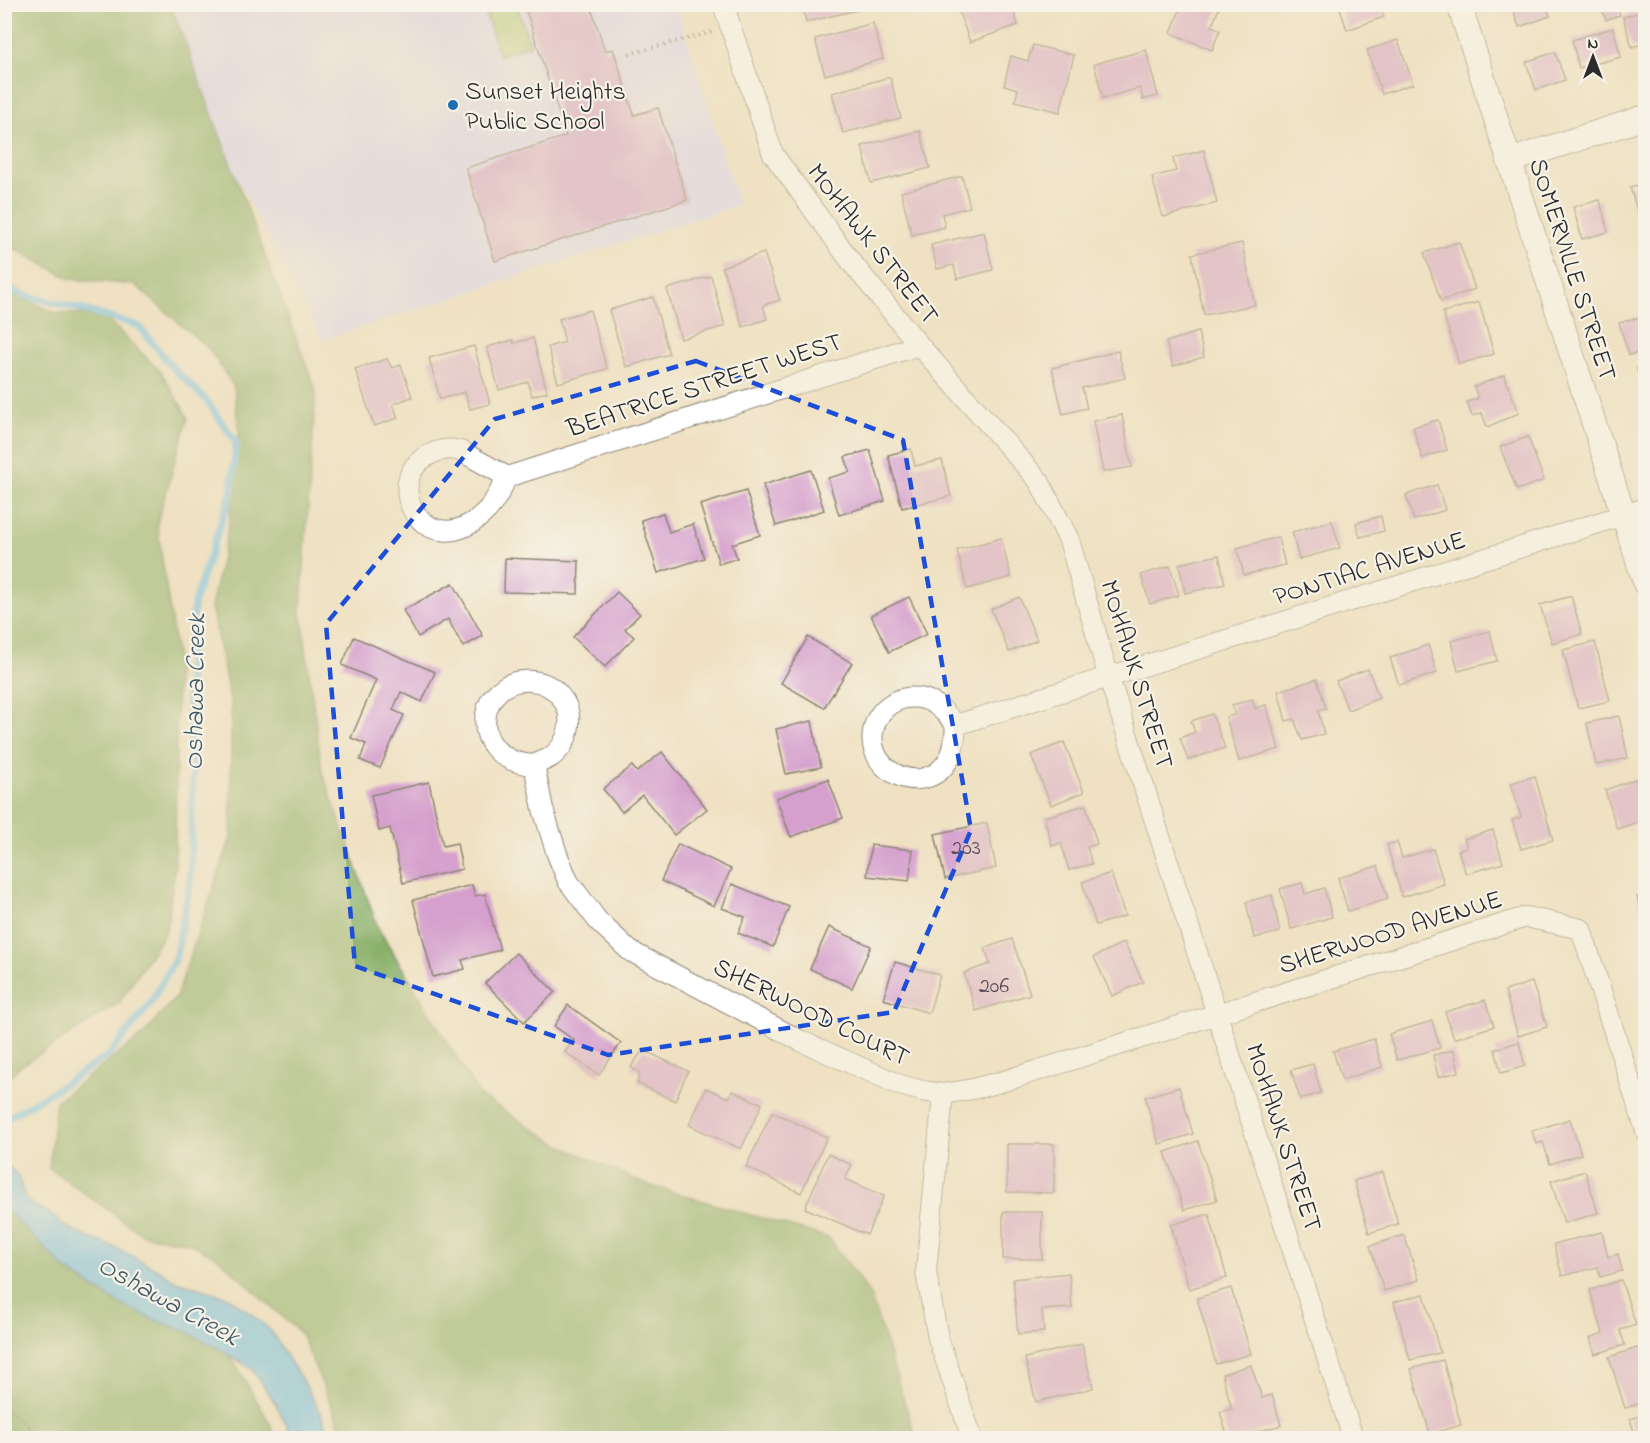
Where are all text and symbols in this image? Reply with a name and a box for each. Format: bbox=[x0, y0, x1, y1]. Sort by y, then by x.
north arrow bbox=[1563, 27, 1623, 87]
text: N bbox=[1588, 32, 1599, 56]
place label: Sunset Heights Public School bbox=[465, 74, 626, 142]
marker: Sunset Heights Public School bbox=[446, 98, 460, 112]
street label: SOMERVILLE STREET bbox=[1517, 154, 1625, 386]
street label: MOHAWK STREET bbox=[796, 156, 947, 334]
street label: BEATRICE STREET WEST bbox=[561, 324, 848, 450]
street label: PONTIAC AVENUE bbox=[1269, 523, 1471, 617]
street label: MOHAWK STREET bbox=[1088, 576, 1182, 774]
water label: Oshawa Creek bbox=[176, 612, 217, 771]
house number: 203 bbox=[951, 833, 981, 865]
street label: SHERWOOD AVENUE bbox=[1274, 882, 1507, 986]
street label: SHERWOOD COURT bbox=[706, 950, 915, 1078]
house number: 206 bbox=[979, 971, 1009, 1003]
street label: MOHAWK STREET bbox=[1234, 1039, 1330, 1237]
water label: Oshawa Creek bbox=[90, 1247, 247, 1358]

